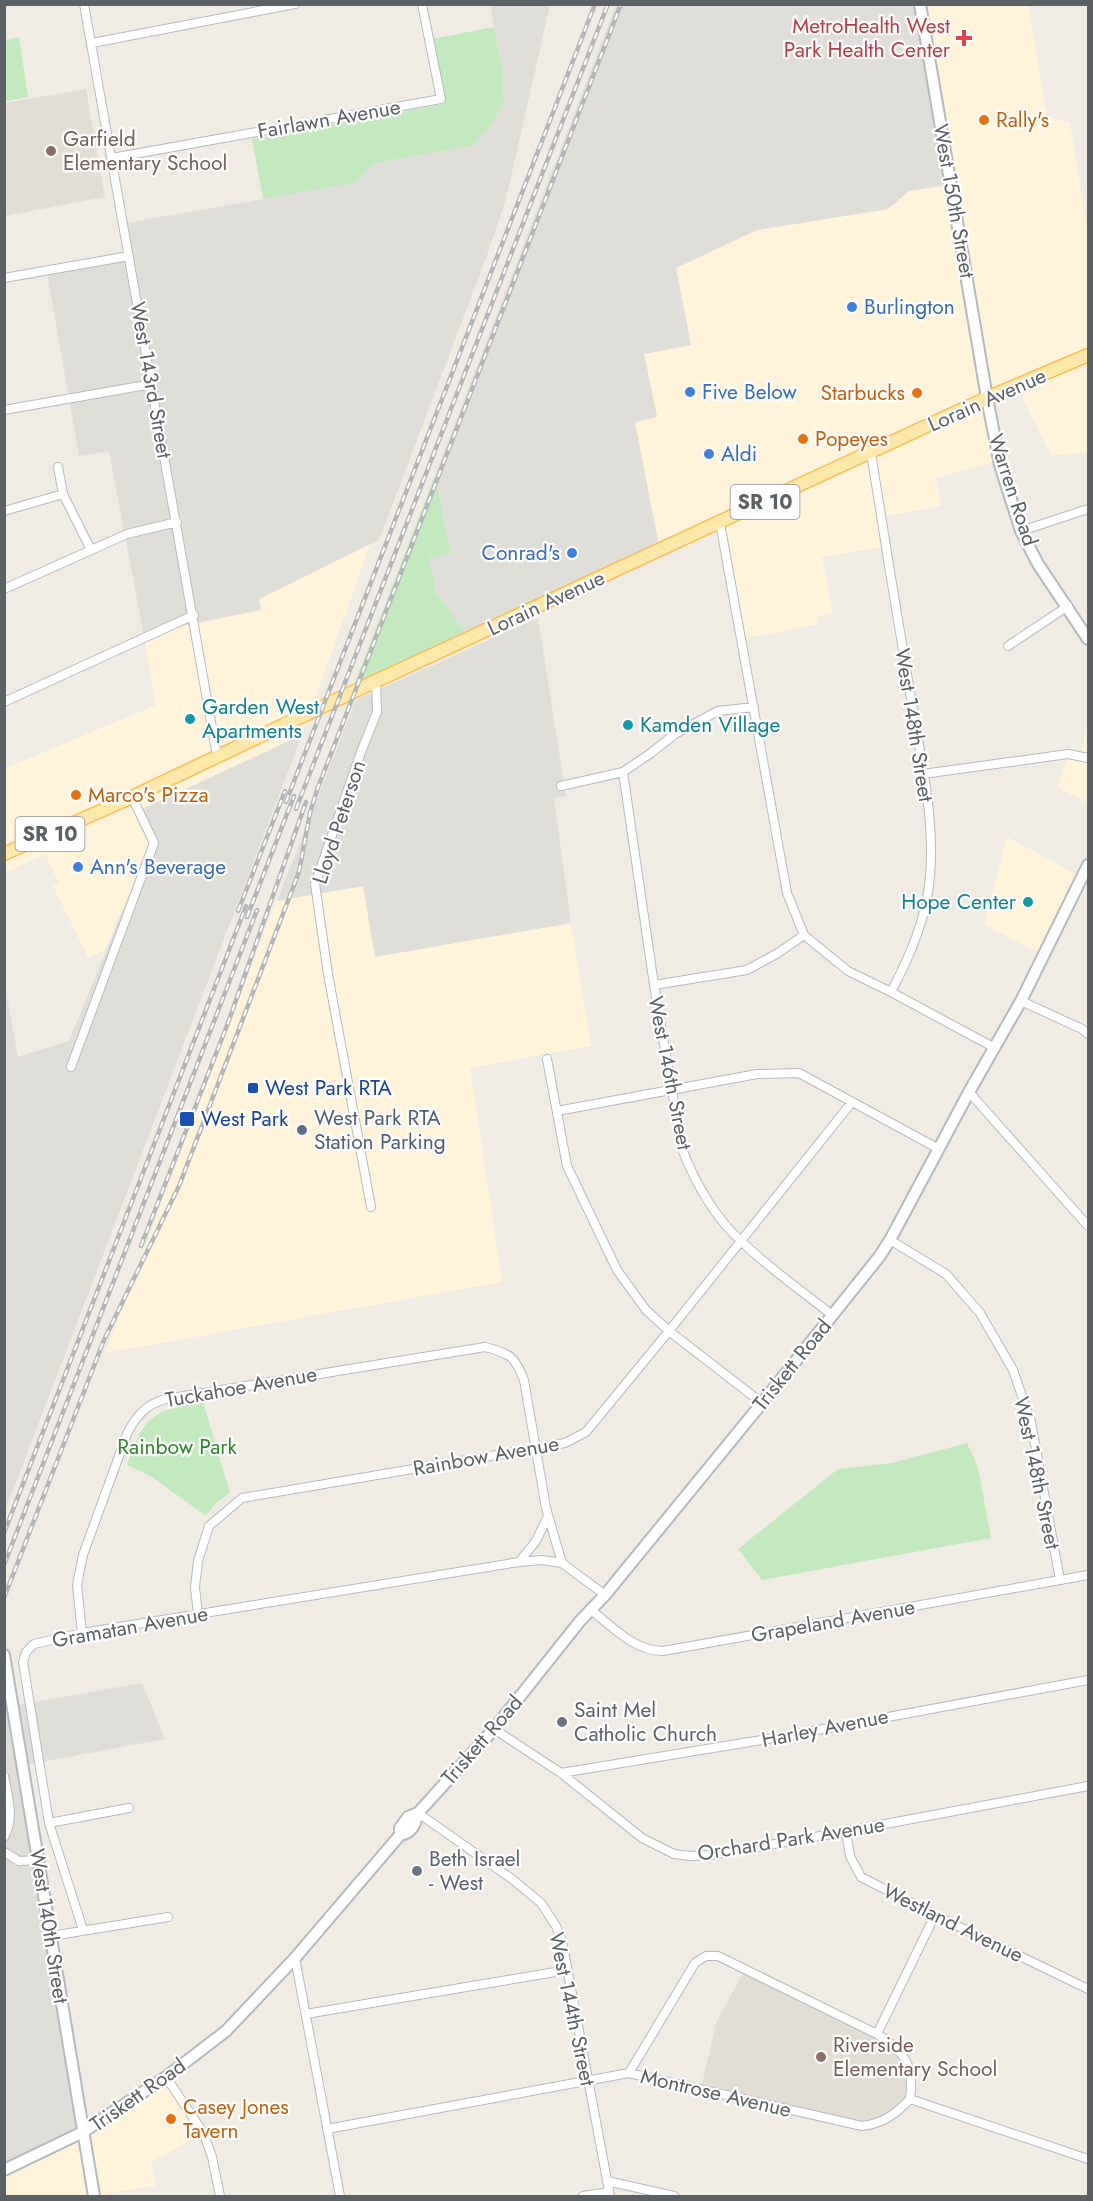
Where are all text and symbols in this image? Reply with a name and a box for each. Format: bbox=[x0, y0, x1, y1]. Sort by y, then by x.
place label: MetroHealth West Park Health Center bbox=[784, 11, 951, 65]
marker: MetroHealth West Park Health Center bbox=[955, 29, 973, 47]
street label: Fairlawn Avenue bbox=[255, 92, 403, 146]
place label: Rally's bbox=[996, 105, 1049, 135]
marker: Rally's bbox=[977, 113, 991, 127]
street label: West 150th Street bbox=[926, 122, 982, 280]
place label: Garfield Elementary School bbox=[63, 124, 227, 178]
marker: Garfield Elementary School bbox=[44, 144, 58, 158]
place label: Burlington bbox=[864, 292, 955, 322]
street label: West 143rd Street bbox=[122, 299, 180, 461]
marker: Burlington bbox=[845, 300, 859, 314]
street label: Lorain Avenue bbox=[923, 361, 1051, 439]
place label: Five Below bbox=[702, 377, 798, 407]
place label: Starbucks bbox=[820, 378, 905, 408]
marker: Five Below bbox=[683, 385, 697, 399]
marker: Starbucks bbox=[910, 386, 924, 400]
place label: Popeyes bbox=[815, 424, 888, 454]
street label: Warren Road bbox=[981, 430, 1045, 550]
marker: Popeyes bbox=[796, 432, 810, 446]
place label: Aldi bbox=[721, 439, 757, 469]
marker: Aldi bbox=[702, 447, 716, 461]
road number: SR 10 bbox=[730, 485, 800, 519]
place label: Conrad's bbox=[482, 538, 560, 568]
marker: Conrad's bbox=[565, 546, 579, 560]
street label: Lorain Avenue bbox=[482, 563, 610, 643]
street label: West 148th Street bbox=[887, 646, 941, 804]
place label: Garden West Apartments bbox=[202, 692, 319, 746]
place label: Kamden Village bbox=[640, 710, 781, 740]
marker: Garden West Apartments bbox=[183, 712, 197, 726]
marker: Kamden Village bbox=[621, 718, 635, 732]
street label: Lloyd Peterson bbox=[305, 756, 373, 888]
place label: Marco's Pizza bbox=[88, 780, 209, 810]
marker: Marco's Pizza bbox=[69, 788, 83, 802]
road number: SR 10 bbox=[16, 817, 84, 851]
place label: Ann's Beverage bbox=[90, 852, 226, 882]
marker: Ann's Beverage bbox=[71, 860, 85, 874]
place label: Hope Center bbox=[901, 887, 1017, 917]
marker: Hope Center bbox=[1021, 895, 1035, 909]
street label: West 146th Street bbox=[640, 994, 700, 1152]
place label: West Park RTA bbox=[265, 1073, 392, 1103]
marker: West Park RTA bbox=[246, 1081, 260, 1095]
place label: West Park RTA Station Parking bbox=[314, 1103, 446, 1157]
place label: West Park bbox=[201, 1104, 289, 1134]
marker: West Park bbox=[178, 1110, 196, 1128]
marker: West Park RTA Station Parking bbox=[295, 1123, 309, 1137]
street label: Triskett Road bbox=[746, 1313, 838, 1417]
street label: Tuckahoe Avenue bbox=[163, 1359, 319, 1415]
street label: West 148th Street bbox=[1006, 1394, 1068, 1552]
street label: Rainbow Avenue bbox=[411, 1428, 561, 1484]
park label: Rainbow Park bbox=[117, 1432, 237, 1462]
street label: Grapeland Avenue bbox=[749, 1592, 918, 1650]
street label: Gramatan Avenue bbox=[50, 1598, 211, 1655]
street label: Triskett Road bbox=[434, 1688, 530, 1792]
place label: Saint Mel Catholic Church bbox=[574, 1695, 717, 1749]
street label: Harley Avenue bbox=[759, 1701, 891, 1755]
marker: Saint Mel Catholic Church bbox=[555, 1715, 569, 1729]
street label: Orchard Park Avenue bbox=[695, 1809, 887, 1869]
place label: Beth Israel - West bbox=[429, 1844, 520, 1898]
street label: West 140th Street bbox=[22, 1846, 76, 2006]
marker: Beth Israel - West bbox=[410, 1864, 424, 1878]
street label: Westland Avenue bbox=[878, 1876, 1029, 1970]
street label: West 144th Street bbox=[541, 1930, 603, 2088]
place label: Riverside Elementary School bbox=[833, 2030, 997, 2084]
marker: Riverside Elementary School bbox=[814, 2050, 828, 2064]
street label: Triskett Road bbox=[84, 2051, 192, 2139]
street label: Montrose Avenue bbox=[638, 2061, 795, 2125]
place label: Casey Jones Tavern bbox=[183, 2092, 289, 2146]
marker: Casey Jones Tavern bbox=[164, 2112, 178, 2126]

